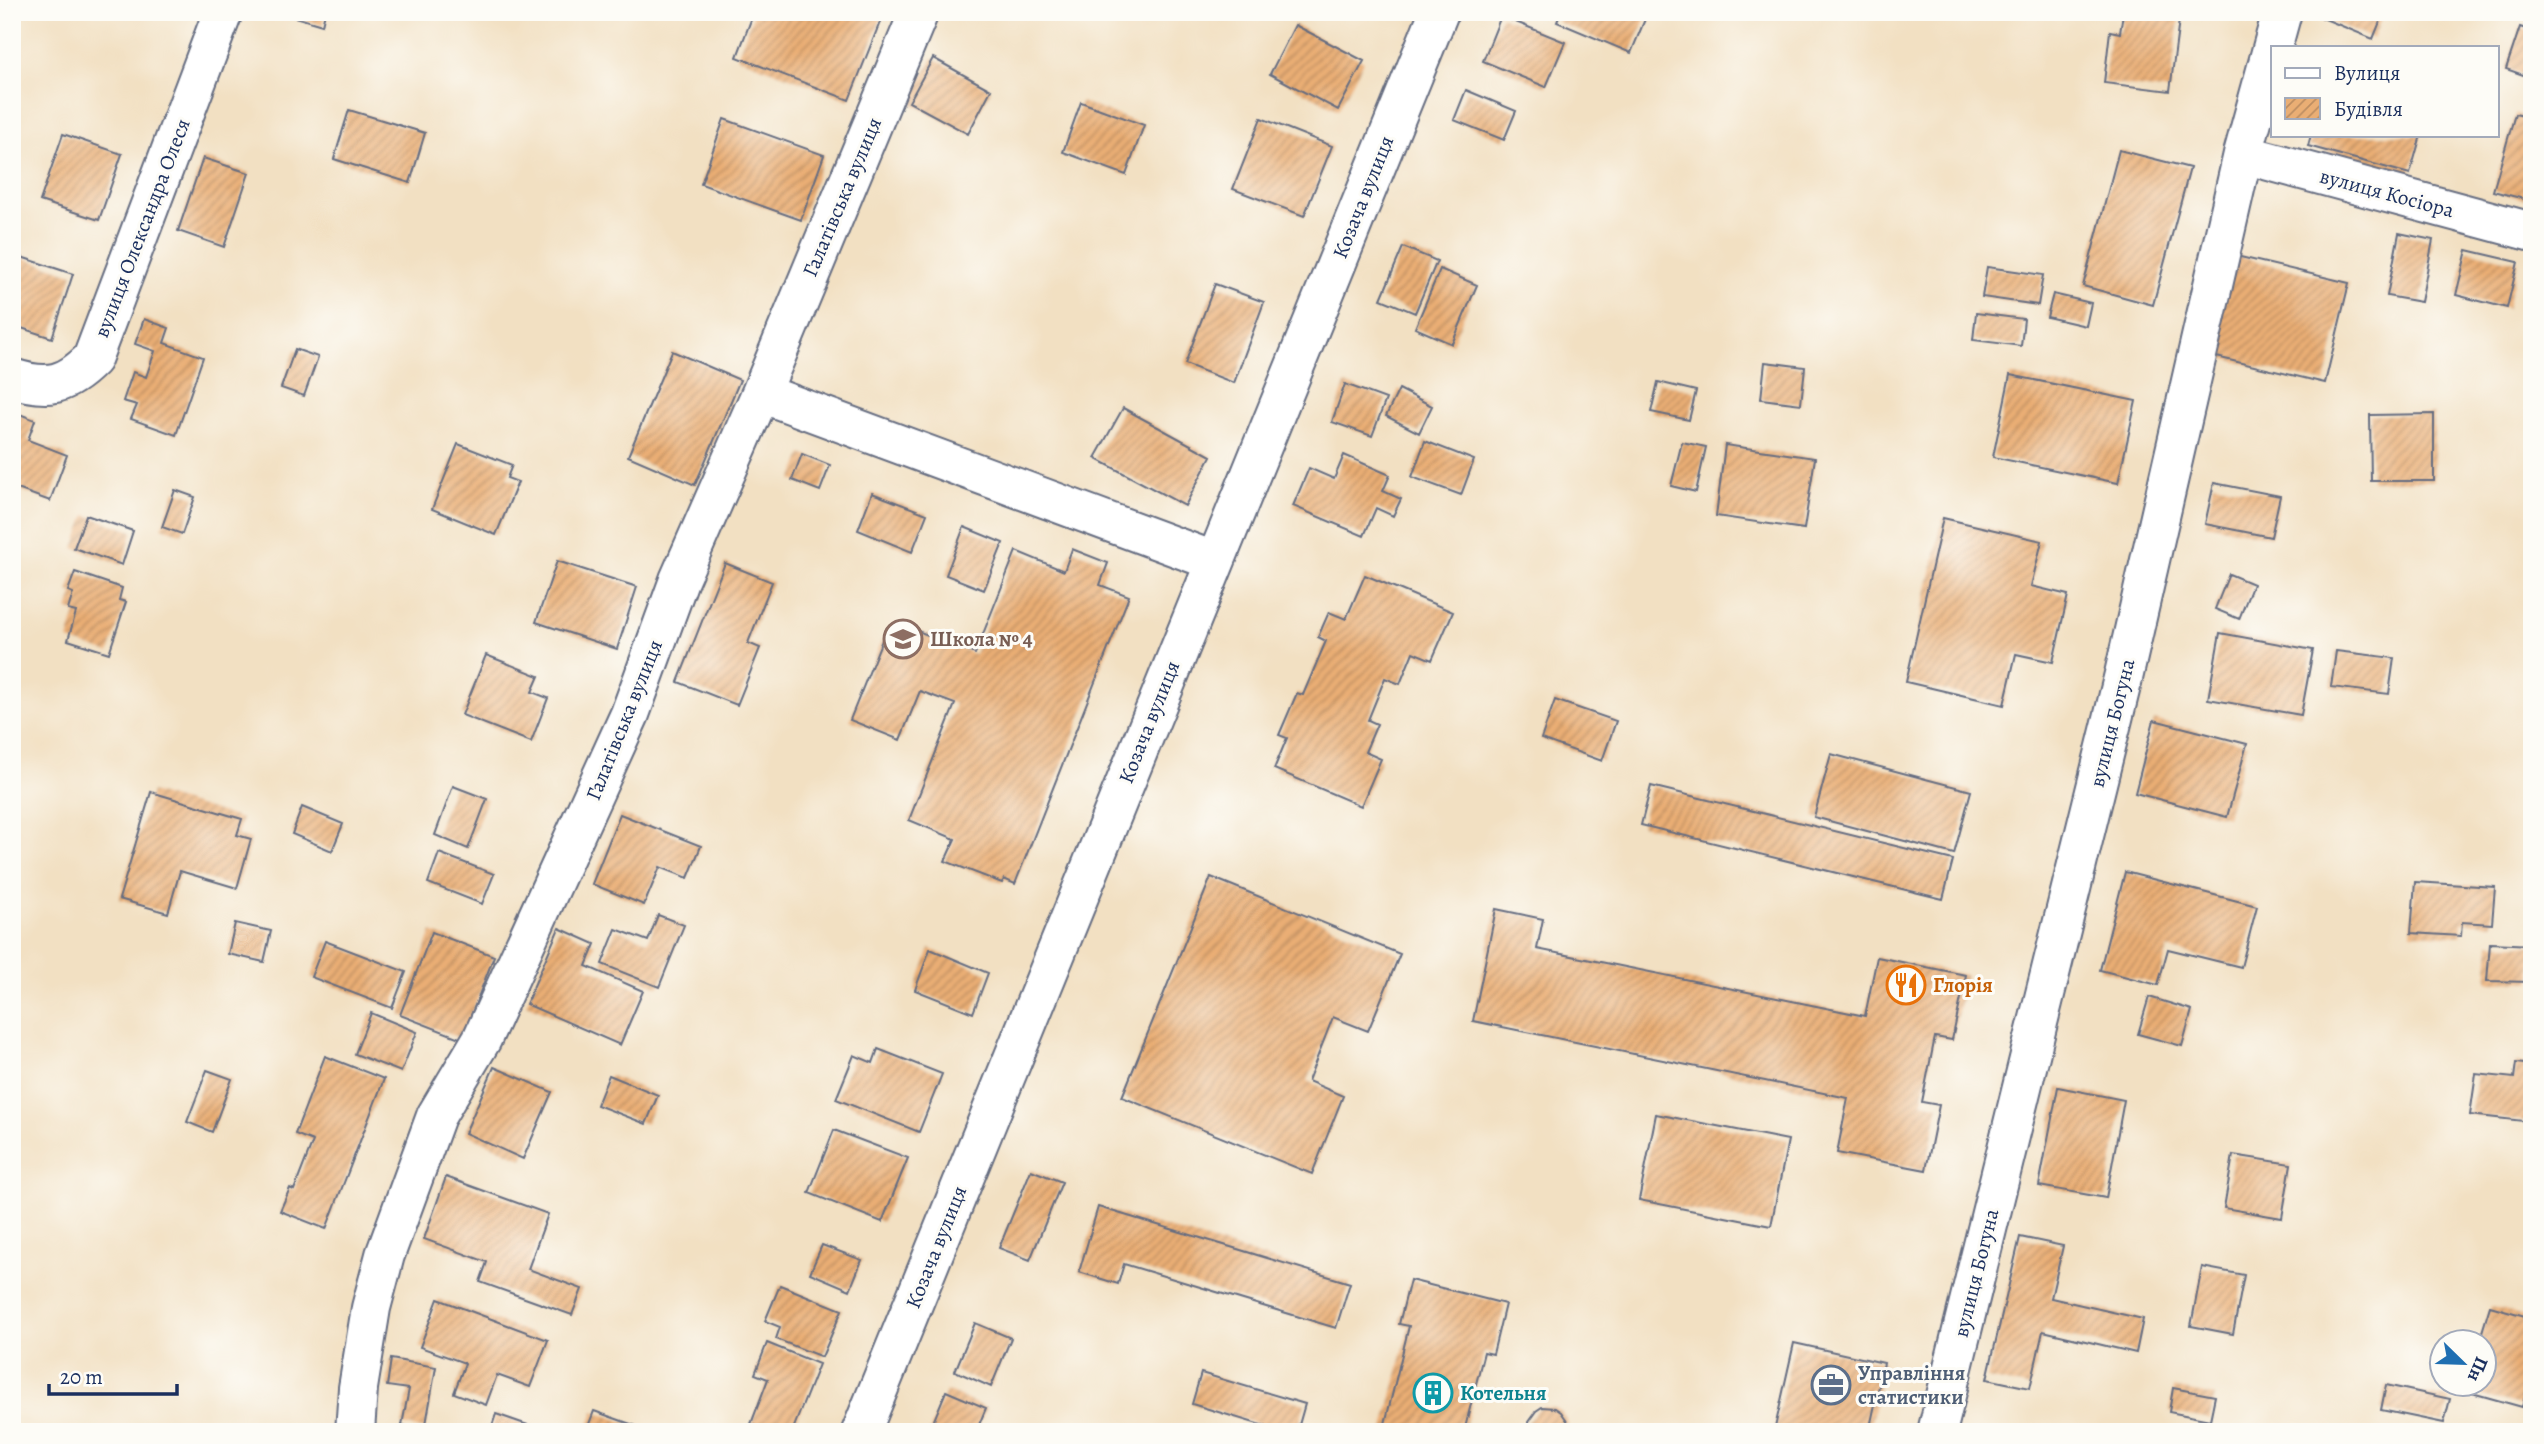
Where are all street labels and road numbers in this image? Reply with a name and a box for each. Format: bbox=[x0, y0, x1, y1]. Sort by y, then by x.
street label: Галатівська вулиця bbox=[796, 113, 888, 281]
street label: вулиця Олександра Олеся bbox=[87, 114, 197, 342]
street label: Козача вулиця bbox=[1326, 131, 1400, 263]
street label: вулиця Косіора bbox=[2317, 162, 2458, 224]
street label: Галатівська вулиця bbox=[579, 636, 669, 804]
street label: вулиця Богуна bbox=[2083, 655, 2142, 790]
street label: Козача вулиця bbox=[1112, 656, 1186, 788]
street label: Козача вулиця bbox=[899, 1181, 973, 1313]
street label: вулиця Богуна bbox=[1947, 1205, 2006, 1340]

